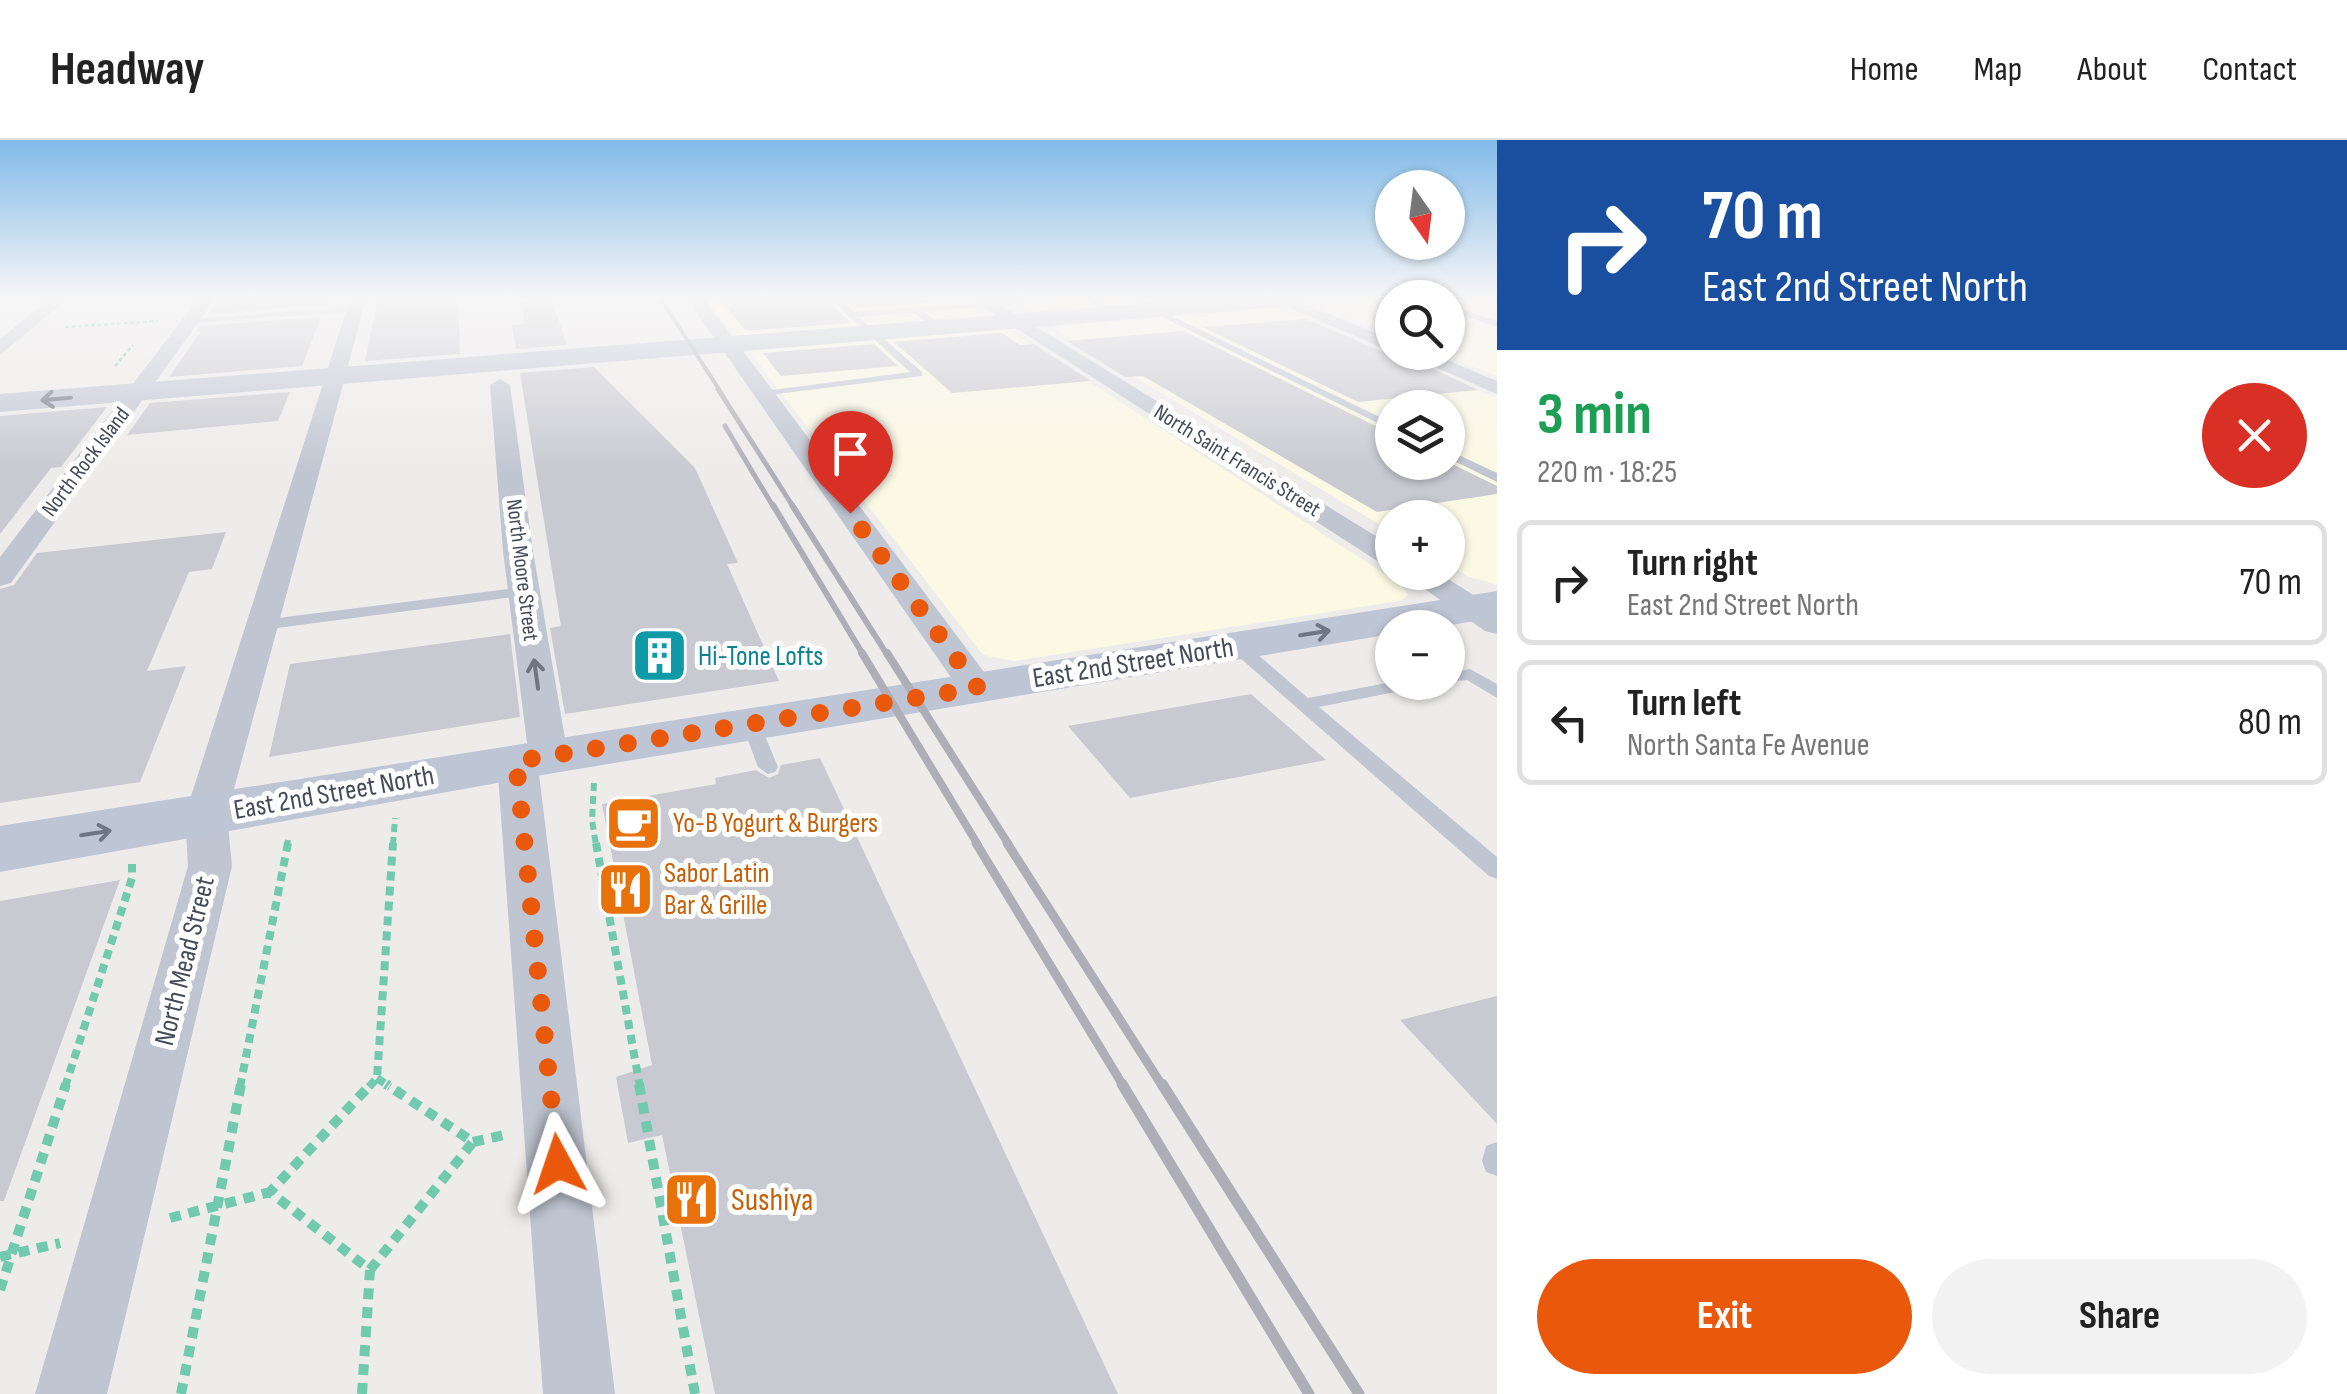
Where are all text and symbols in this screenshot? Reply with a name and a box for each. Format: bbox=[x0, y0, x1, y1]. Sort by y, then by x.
text: Headway bbox=[50, 41, 204, 98]
text: Home bbox=[1850, 48, 1919, 91]
text: Map bbox=[1974, 48, 2022, 91]
text: About bbox=[2077, 48, 2147, 91]
text: Contact bbox=[2202, 48, 2297, 91]
north arrow bbox=[1375, 170, 1465, 260]
map controls bbox=[1375, 170, 1465, 700]
text: 70 m bbox=[1702, 175, 1823, 259]
icon: right bbox=[1537, 180, 1667, 310]
text: East 2nd Street North bbox=[1702, 260, 2028, 315]
button: search bbox=[1375, 280, 1465, 370]
text: 3 min bbox=[1537, 379, 1652, 451]
button: close bbox=[2202, 383, 2307, 488]
one-way arrow bbox=[41, 389, 73, 408]
button: layers bbox=[1375, 390, 1465, 480]
street label: North Saint Francis Street bbox=[1149, 399, 1325, 523]
street label: North Rock Island bbox=[36, 402, 136, 522]
pin bbox=[808, 411, 893, 514]
icon: arrive bbox=[823, 426, 878, 481]
text: 220 m · 18:25 bbox=[1537, 453, 1677, 492]
street label: North Moore Street bbox=[500, 498, 544, 643]
button: + bbox=[1375, 500, 1465, 590]
text: Turn right bbox=[1627, 541, 1758, 586]
icon: right bbox=[1542, 555, 1597, 610]
text: 70 m bbox=[2240, 560, 2302, 605]
text: East 2nd Street North bbox=[1627, 586, 1859, 625]
button: − bbox=[1375, 610, 1465, 700]
one-way arrow bbox=[1299, 623, 1331, 642]
building icon: Hi-Tone Lofts bbox=[629, 626, 689, 686]
street label: East 2nd Street North bbox=[1030, 631, 1236, 695]
place label: Hi-Tone Lofts bbox=[698, 640, 823, 673]
one-way arrow bbox=[526, 658, 544, 690]
text: Turn left bbox=[1627, 681, 1741, 726]
icon: left bbox=[1542, 695, 1597, 750]
text: 80 m bbox=[2238, 700, 2302, 745]
text: North Santa Fe Avenue bbox=[1627, 726, 1870, 765]
street label: East 2nd Street North bbox=[231, 759, 437, 827]
cafe icon: Yo-B Yogurt & Burgers bbox=[604, 793, 664, 853]
place label: Yo-B Yogurt & Burgers bbox=[673, 807, 878, 840]
one-way arrow bbox=[79, 823, 112, 842]
place label: Sabor Latin Bar & Grille bbox=[664, 857, 769, 922]
restaurant icon: Sabor Latin Bar & Grille bbox=[595, 859, 655, 919]
street label: North Mead Street bbox=[148, 873, 222, 1049]
position arrow bbox=[506, 1112, 610, 1216]
restaurant icon: Sushiya bbox=[662, 1170, 722, 1230]
place label: Sushiya bbox=[731, 1181, 813, 1220]
button: Exit bbox=[1537, 1259, 1912, 1374]
button: Share bbox=[1932, 1259, 2307, 1374]

